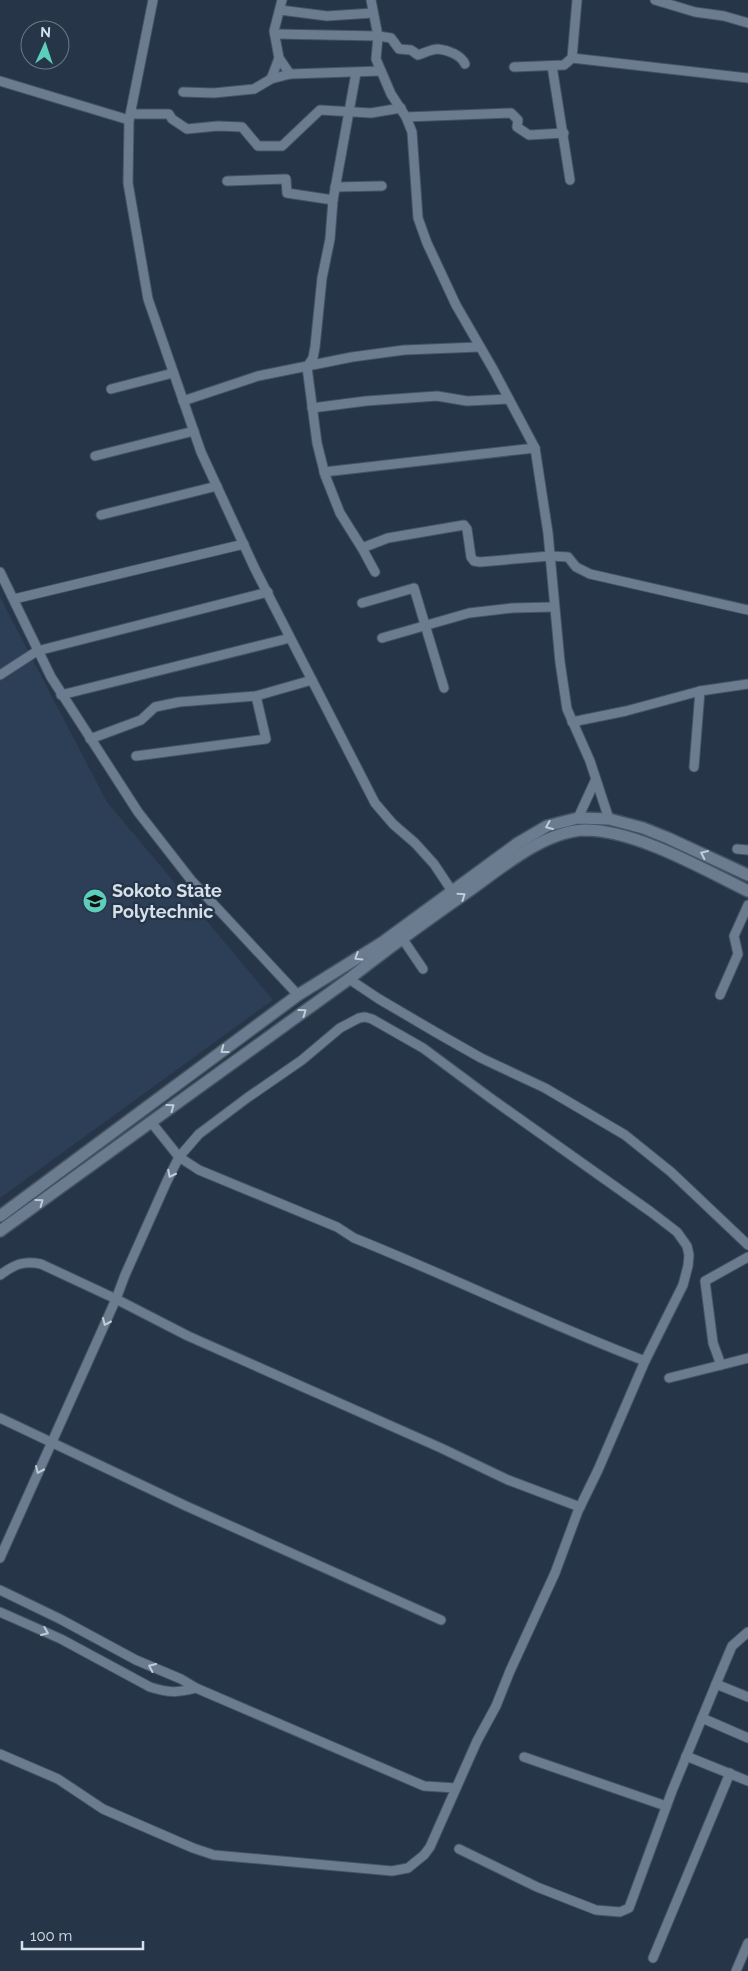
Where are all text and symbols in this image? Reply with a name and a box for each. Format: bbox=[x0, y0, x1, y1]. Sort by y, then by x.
north arrow bbox=[20, 20, 70, 70]
text: N bbox=[40, 24, 51, 40]
one-way arrow bbox=[545, 820, 554, 830]
one-way arrow bbox=[700, 849, 709, 860]
place label: Sokoto State Polytechnic bbox=[112, 880, 222, 922]
school or university icon: Sokoto State Polytechnic bbox=[82, 888, 108, 914]
one-way arrow bbox=[457, 893, 466, 902]
one-way arrow bbox=[354, 951, 363, 961]
one-way arrow bbox=[297, 1009, 307, 1018]
one-way arrow bbox=[221, 1044, 230, 1052]
one-way arrow bbox=[165, 1104, 175, 1113]
one-way arrow bbox=[167, 1168, 177, 1177]
one-way arrow bbox=[34, 1199, 43, 1208]
one-way arrow bbox=[101, 1317, 112, 1326]
one-way arrow bbox=[34, 1465, 45, 1474]
one-way arrow bbox=[40, 1625, 49, 1636]
one-way arrow bbox=[148, 1663, 157, 1674]
scale bar bbox=[22, 1918, 144, 1950]
text: 100 m bbox=[30, 1927, 72, 1945]

